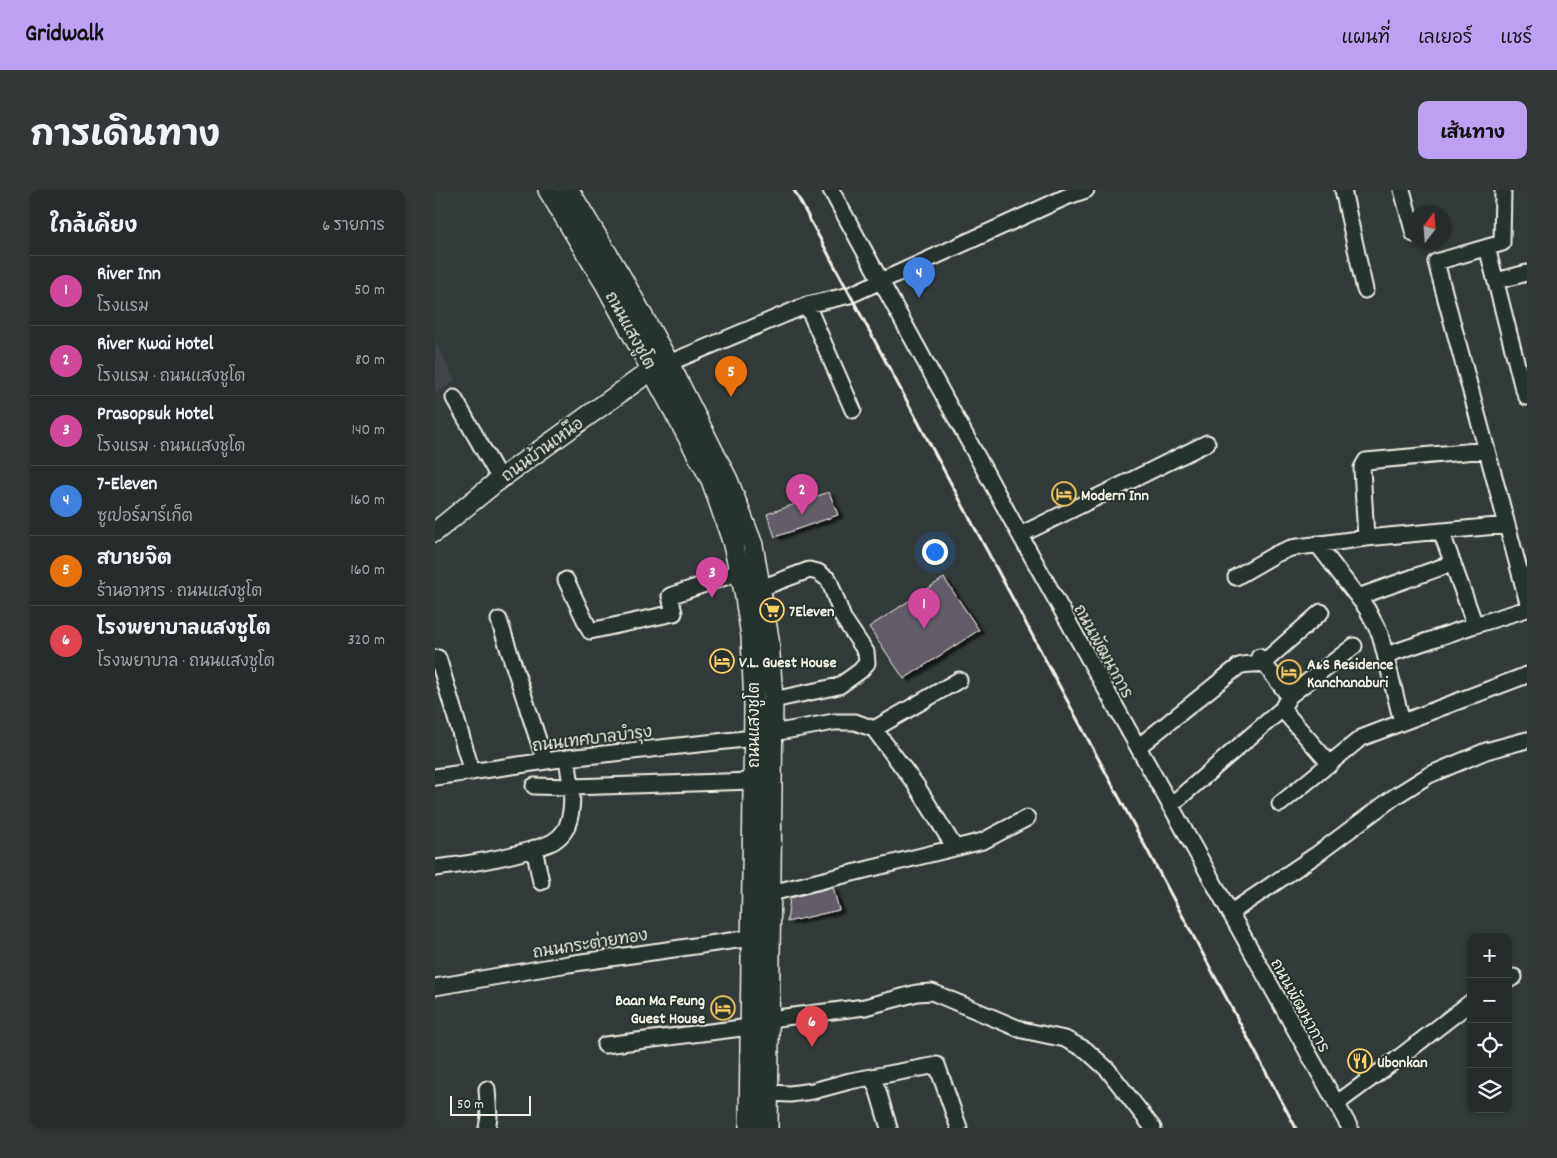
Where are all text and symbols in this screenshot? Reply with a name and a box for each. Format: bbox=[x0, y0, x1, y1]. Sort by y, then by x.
text: Gridwalk bbox=[25, 18, 104, 52]
text: แผนที่ bbox=[1342, 27, 1390, 52]
text: เลเยอร์ bbox=[1418, 27, 1472, 52]
text: แชร์ bbox=[1500, 27, 1532, 52]
button: เส้นทาง bbox=[1418, 101, 1527, 159]
text: การเดินทาง bbox=[30, 113, 220, 163]
north arrow bbox=[1407, 205, 1452, 250]
text: ใกล้เคียง bbox=[50, 213, 137, 243]
text: 6 รายการ bbox=[322, 215, 385, 238]
pin: 4 bbox=[903, 257, 935, 298]
text: River Inn bbox=[97, 262, 161, 289]
text: 1 bbox=[64, 279, 68, 302]
text: 50 m bbox=[354, 279, 385, 302]
street label: ถนนแสงชูโต bbox=[598, 287, 661, 374]
text: โรงแรม bbox=[97, 296, 149, 319]
text: River Kwai Hotel bbox=[97, 332, 213, 359]
text: 2 bbox=[63, 349, 70, 372]
text: 80 m bbox=[355, 349, 385, 372]
pin: 5 bbox=[715, 356, 747, 397]
text: โรงแรม · ถนนแสงชูโต bbox=[97, 366, 246, 389]
text: Prasopsuk Hotel bbox=[97, 402, 213, 429]
street label: ถนนบ้านเหนือ bbox=[497, 412, 589, 489]
text: 3 bbox=[62, 419, 70, 442]
text: 140 m bbox=[351, 419, 385, 442]
text: โรงแรม · ถนนแสงชูโต bbox=[97, 436, 246, 459]
text: 7-Eleven bbox=[97, 472, 157, 499]
pin: 2 bbox=[786, 474, 818, 515]
hotel icon: Modern Inn bbox=[1051, 481, 1077, 507]
place label: Modern Inn bbox=[1081, 485, 1149, 508]
text: 4 bbox=[63, 489, 69, 512]
text: 160 m bbox=[350, 489, 385, 512]
text: ซูเปอร์มาร์เก็ต bbox=[97, 506, 193, 529]
your location bbox=[922, 539, 948, 565]
text: สบายจิต bbox=[97, 547, 172, 574]
pin: 3 bbox=[696, 557, 728, 598]
text: 5 bbox=[62, 559, 70, 582]
text: 160 m bbox=[350, 559, 385, 582]
text: ร้านอาหาร · ถนนแสงชูโต bbox=[97, 581, 262, 604]
pin: 1 bbox=[908, 588, 940, 629]
supermarket icon: 7Eleven bbox=[759, 597, 785, 623]
street label: ถนนพัฒนาการ bbox=[1066, 600, 1138, 703]
place label: 7Eleven bbox=[789, 601, 834, 624]
text: โรงพยาบาลแสงชูโต bbox=[97, 617, 271, 644]
text: 6 bbox=[62, 629, 70, 652]
text: 320 m bbox=[348, 629, 385, 652]
hotel icon: V.L. Guest House bbox=[709, 648, 735, 674]
text: โรงพยาบาล · ถนนแสงชูโต bbox=[97, 651, 275, 674]
place label: V.L. Guest House bbox=[739, 652, 837, 675]
place label: A&S Residence Kanchanaburi bbox=[1307, 654, 1393, 695]
hotel icon: A&S Residence Kanchanaburi bbox=[1276, 659, 1302, 685]
street label: ถนนแสงชูโต bbox=[742, 682, 767, 768]
street label: ถนนเทศบาลบำรุง bbox=[531, 721, 654, 759]
street label: ถนนกระต่ายทอง bbox=[531, 923, 650, 966]
map controls bbox=[1467, 933, 1512, 1113]
button: + bbox=[1467, 933, 1512, 978]
street label: ถนนพัฒนาการ bbox=[1263, 954, 1335, 1057]
button: − bbox=[1467, 978, 1512, 1023]
place label: Baan Ma Feung Guest House bbox=[615, 990, 705, 1031]
hotel icon: Baan Ma Feung Guest House bbox=[710, 995, 736, 1021]
pin: 6 bbox=[796, 1006, 828, 1047]
button: locate bbox=[1467, 1023, 1512, 1068]
restaurant icon: Ubonkan bbox=[1347, 1048, 1373, 1074]
place label: Ubonkan bbox=[1377, 1052, 1428, 1075]
button: layers bbox=[1467, 1068, 1512, 1113]
scale bar bbox=[450, 1093, 531, 1116]
text: 50 m bbox=[457, 1095, 484, 1115]

